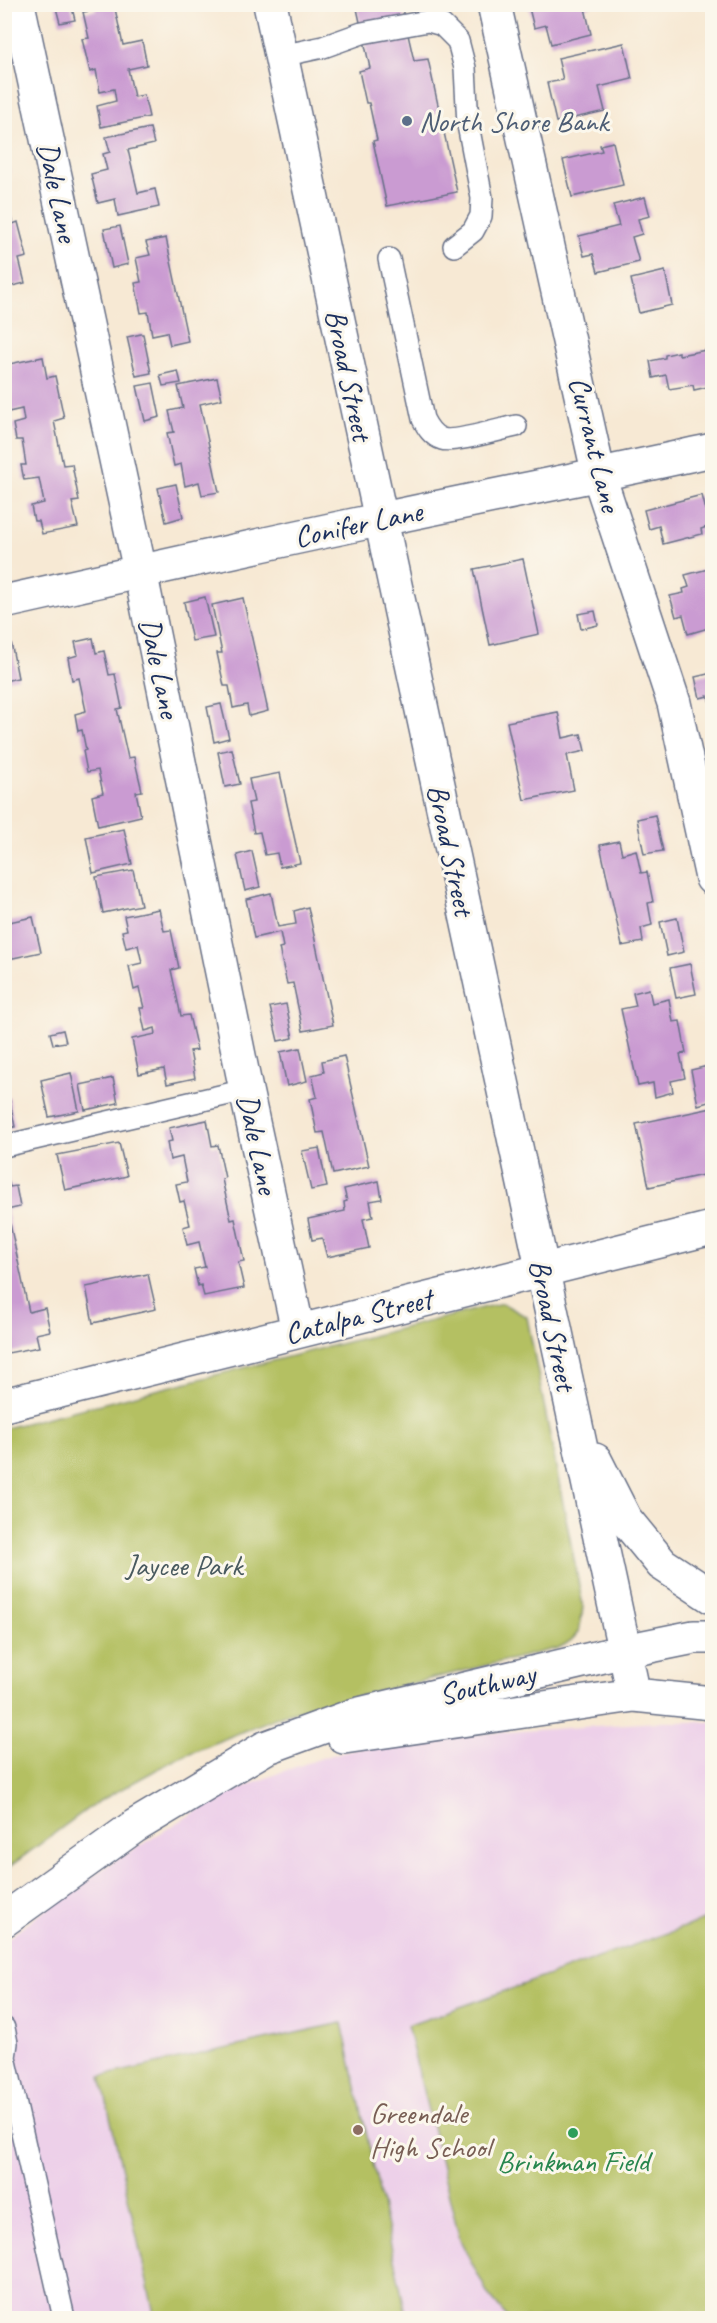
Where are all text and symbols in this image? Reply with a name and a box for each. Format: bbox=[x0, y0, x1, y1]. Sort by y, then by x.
place label: North Shore Bank bbox=[419, 102, 610, 140]
marker: North Shore Bank bbox=[400, 114, 414, 128]
street label: Dale Lane bbox=[29, 139, 88, 247]
street label: Broad Street bbox=[317, 306, 382, 447]
street label: Currant Lane bbox=[560, 373, 631, 518]
street label: Conifer Lane bbox=[291, 491, 428, 556]
street label: Dale Lane bbox=[131, 615, 190, 723]
street label: Broad Street bbox=[419, 781, 484, 922]
street label: Dale Lane bbox=[229, 1091, 288, 1199]
street label: Broad Street bbox=[521, 1256, 586, 1397]
street label: Catalpa Street bbox=[280, 1278, 440, 1353]
park label: Jaycee Park bbox=[124, 1546, 244, 1584]
street label: Southway bbox=[435, 1654, 542, 1713]
place label: Greendale High School bbox=[370, 2094, 495, 2166]
marker: Greendale High School bbox=[351, 2123, 365, 2137]
marker: Brinkman Field bbox=[566, 2126, 580, 2140]
place label: Brinkman Field bbox=[497, 2142, 653, 2180]

